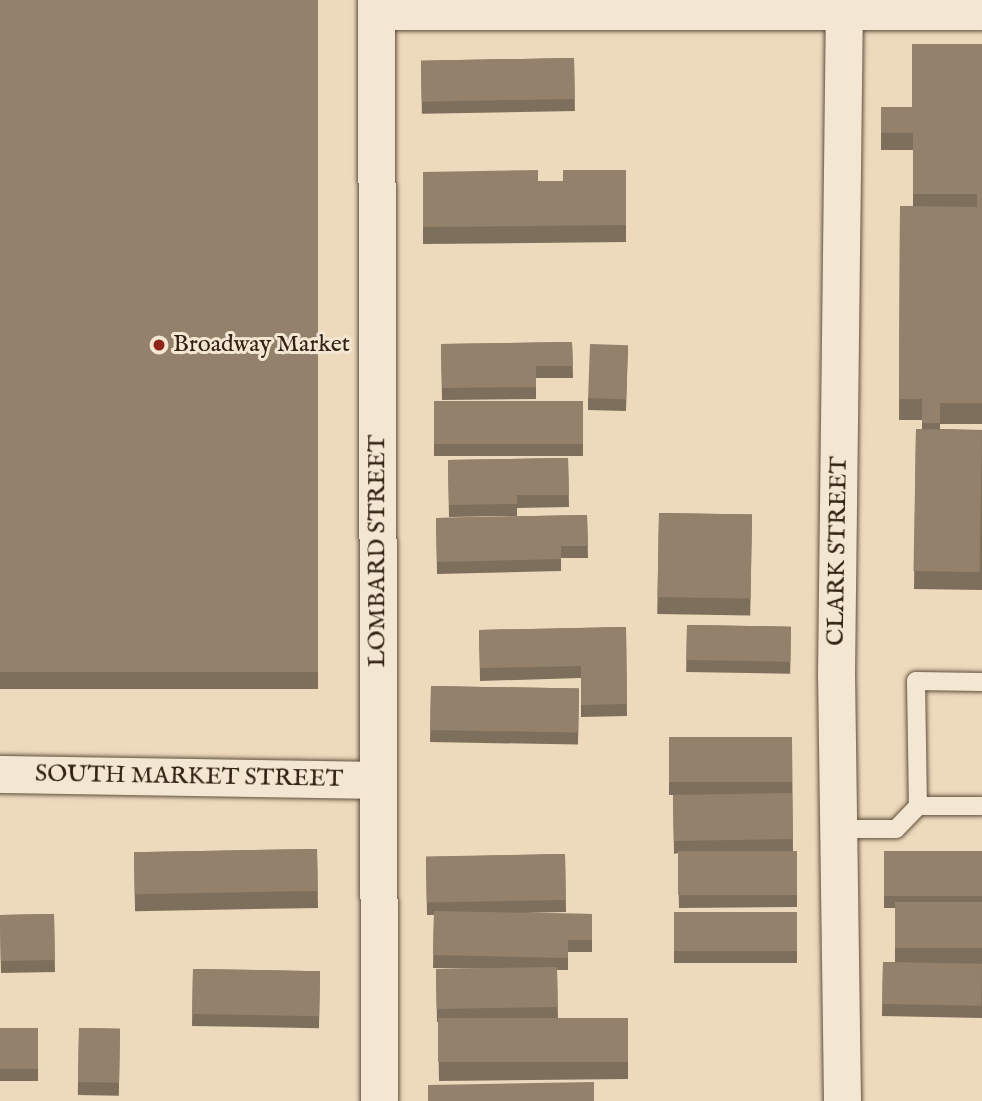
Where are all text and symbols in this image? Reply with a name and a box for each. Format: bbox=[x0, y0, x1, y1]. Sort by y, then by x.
place label: Broadway Market bbox=[173, 331, 350, 359]
marker: Broadway Market bbox=[151, 337, 167, 353]
street label: LOMBARD STREET bbox=[364, 435, 392, 667]
street label: CLARK STREET bbox=[822, 456, 854, 646]
street label: SOUTH MARKET STREET bbox=[35, 760, 343, 794]

